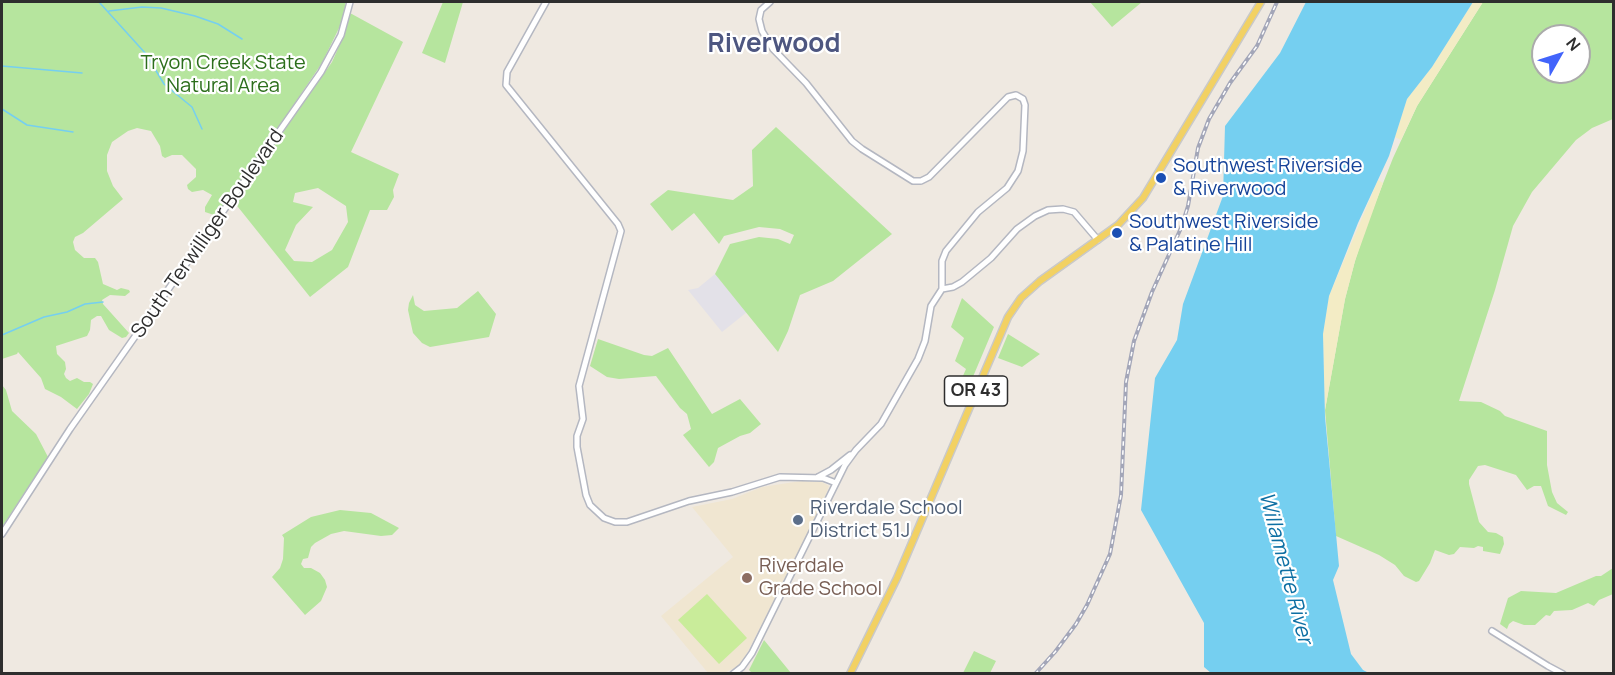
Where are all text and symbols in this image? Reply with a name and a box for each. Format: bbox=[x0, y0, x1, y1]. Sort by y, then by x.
north arrow bbox=[1531, 24, 1591, 84]
district label: Riverwood bbox=[708, 29, 840, 61]
text: N bbox=[1561, 33, 1586, 55]
park label: Tryon Creek State Natural Area bbox=[140, 51, 306, 98]
street label: South Terwilliger Boulevard bbox=[127, 125, 289, 343]
place label: Southwest Riverside & Riverwood bbox=[1173, 154, 1362, 201]
marker: Southwest Riverside & Riverwood bbox=[1154, 171, 1168, 185]
place label: Southwest Riverside & Palatine Hill bbox=[1129, 210, 1318, 257]
marker: Southwest Riverside & Palatine Hill bbox=[1110, 226, 1124, 240]
road number: OR 43 bbox=[944, 376, 1008, 406]
water label: Willamette River bbox=[1253, 489, 1317, 647]
place label: Riverdale School District 51J bbox=[810, 496, 963, 543]
marker: Riverdale School District 51J bbox=[791, 513, 805, 527]
place label: Riverdale Grade School bbox=[759, 554, 882, 601]
marker: Riverdale Grade School bbox=[740, 571, 754, 585]

